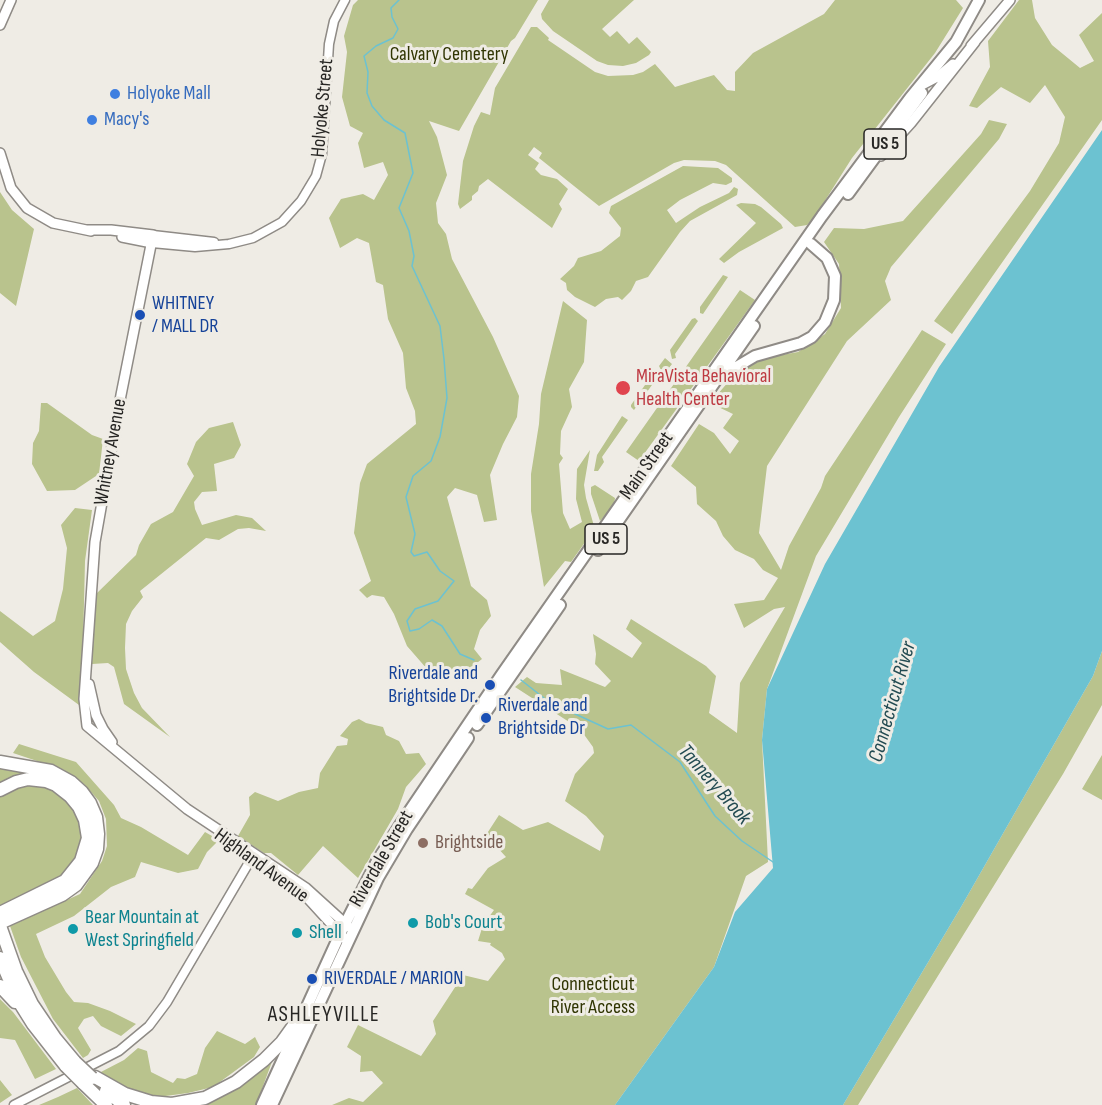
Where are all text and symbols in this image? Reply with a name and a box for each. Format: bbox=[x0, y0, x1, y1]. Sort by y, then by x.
park label: Calvary Cemetery bbox=[390, 43, 508, 67]
street label: Holyoke Street bbox=[307, 58, 339, 158]
place label: Holyoke Mall bbox=[127, 82, 211, 106]
marker: Holyoke Mall bbox=[108, 87, 122, 101]
place label: Macy's bbox=[104, 108, 149, 132]
marker: Macy's bbox=[85, 113, 99, 127]
road number: US 5 bbox=[864, 129, 906, 159]
place label: WHITNEY / MALL DR bbox=[152, 292, 218, 339]
marker: WHITNEY / MALL DR bbox=[133, 308, 147, 322]
place label: MiraVista Behavioral Health Center bbox=[636, 365, 771, 412]
marker: MiraVista Behavioral Health Center bbox=[614, 379, 632, 397]
street label: Whitney Avenue bbox=[90, 397, 132, 507]
street label: Main Street bbox=[615, 427, 679, 505]
road number: US 5 bbox=[585, 524, 627, 554]
water label: Connecticut River bbox=[864, 639, 922, 765]
place label: Riverdale and Brightside Dr. bbox=[388, 662, 478, 709]
marker: Riverdale and Brightside Dr. bbox=[483, 678, 497, 692]
place label: Riverdale and Brightside Dr bbox=[498, 694, 588, 741]
marker: Riverdale and Brightside Dr bbox=[479, 711, 493, 725]
water label: Tannery Brook bbox=[672, 740, 756, 830]
street label: Riverdale Street bbox=[345, 807, 419, 911]
street label: Highland Avenue bbox=[209, 824, 313, 908]
place label: Brightside bbox=[435, 831, 503, 855]
marker: Brightside bbox=[416, 836, 430, 850]
place label: Bear Mountain at West Springfield bbox=[85, 906, 199, 953]
place label: Bob's Court bbox=[425, 911, 502, 935]
marker: Bob's Court bbox=[406, 916, 420, 930]
place label: Shell bbox=[309, 921, 342, 945]
marker: Bear Mountain at West Springfield bbox=[66, 922, 80, 936]
marker: Shell bbox=[290, 926, 304, 940]
place label: RIVERDALE / MARION bbox=[324, 967, 463, 991]
marker: RIVERDALE / MARION bbox=[305, 972, 319, 986]
park label: Connecticut River Access bbox=[551, 973, 635, 1020]
district label: ASHLEYVILLE bbox=[268, 1002, 380, 1028]

